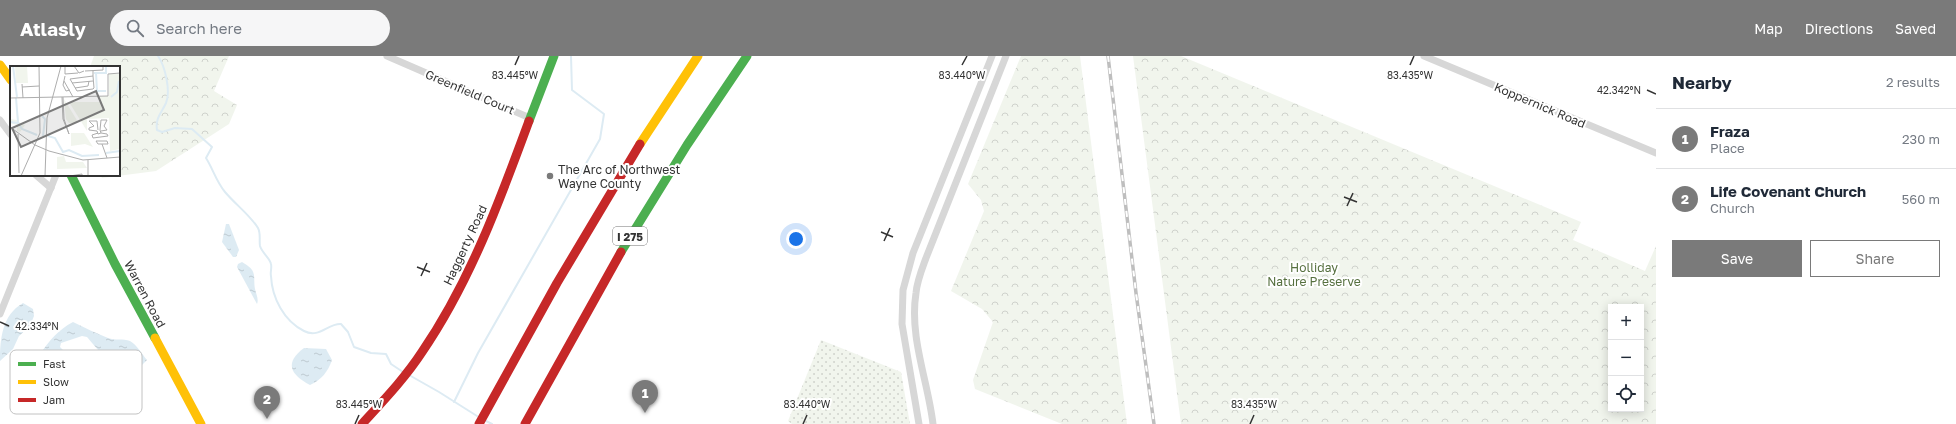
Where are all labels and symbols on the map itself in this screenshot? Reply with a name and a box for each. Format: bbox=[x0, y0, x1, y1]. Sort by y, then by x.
inset map bbox=[10, 66, 120, 176]
street label: Greenfield Court bbox=[423, 66, 517, 118]
text: 83.445°W bbox=[492, 69, 539, 81]
text: 83.440°W bbox=[939, 69, 986, 81]
text: 83.435°W bbox=[1387, 69, 1433, 81]
street label: Koppernick Road bbox=[1492, 79, 1588, 131]
text: 42.342°N bbox=[1597, 84, 1641, 96]
place label: The Arc of Northwest Wayne County bbox=[558, 162, 681, 191]
marker: The Arc of Northwest Wayne County bbox=[545, 171, 555, 181]
street label: Haggerty Road bbox=[440, 203, 490, 287]
road number: I 275 bbox=[613, 227, 647, 245]
your location bbox=[786, 229, 806, 249]
street label: Warren Road bbox=[121, 258, 169, 330]
park label: Holliday Nature Preserve bbox=[1267, 260, 1361, 289]
text: 42.334°N bbox=[15, 320, 59, 332]
legend bbox=[10, 350, 142, 414]
text: Fast bbox=[43, 357, 66, 370]
text: Slow bbox=[43, 375, 69, 388]
pin: 1 bbox=[632, 380, 658, 413]
pin: 2 bbox=[254, 386, 280, 419]
text: Jam bbox=[43, 393, 65, 406]
text: 83.445°W bbox=[336, 398, 383, 410]
text: 83.440°W bbox=[784, 398, 831, 410]
text: 83.435°W bbox=[1231, 398, 1277, 410]

